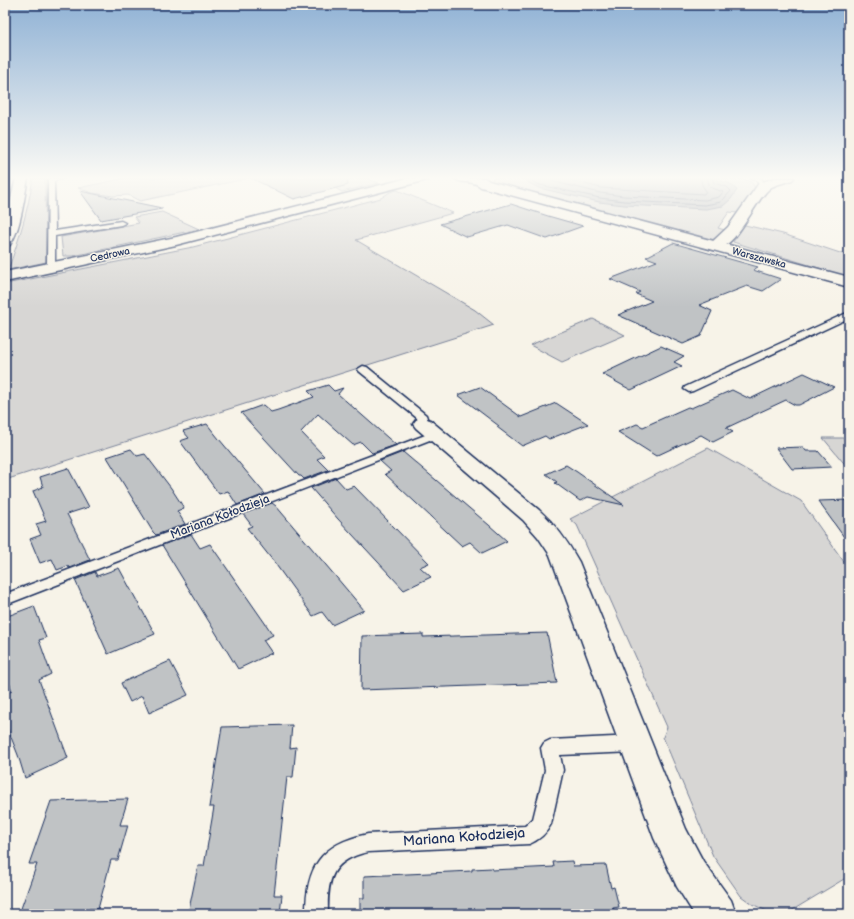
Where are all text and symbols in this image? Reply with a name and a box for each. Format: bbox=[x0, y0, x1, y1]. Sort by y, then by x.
street label: Cedrowa bbox=[89, 245, 131, 265]
street label: Warszawska bbox=[731, 245, 788, 271]
street label: Mariana Kołodzieja bbox=[168, 491, 272, 543]
street label: Mariana Kołodzieja bbox=[402, 824, 526, 850]

